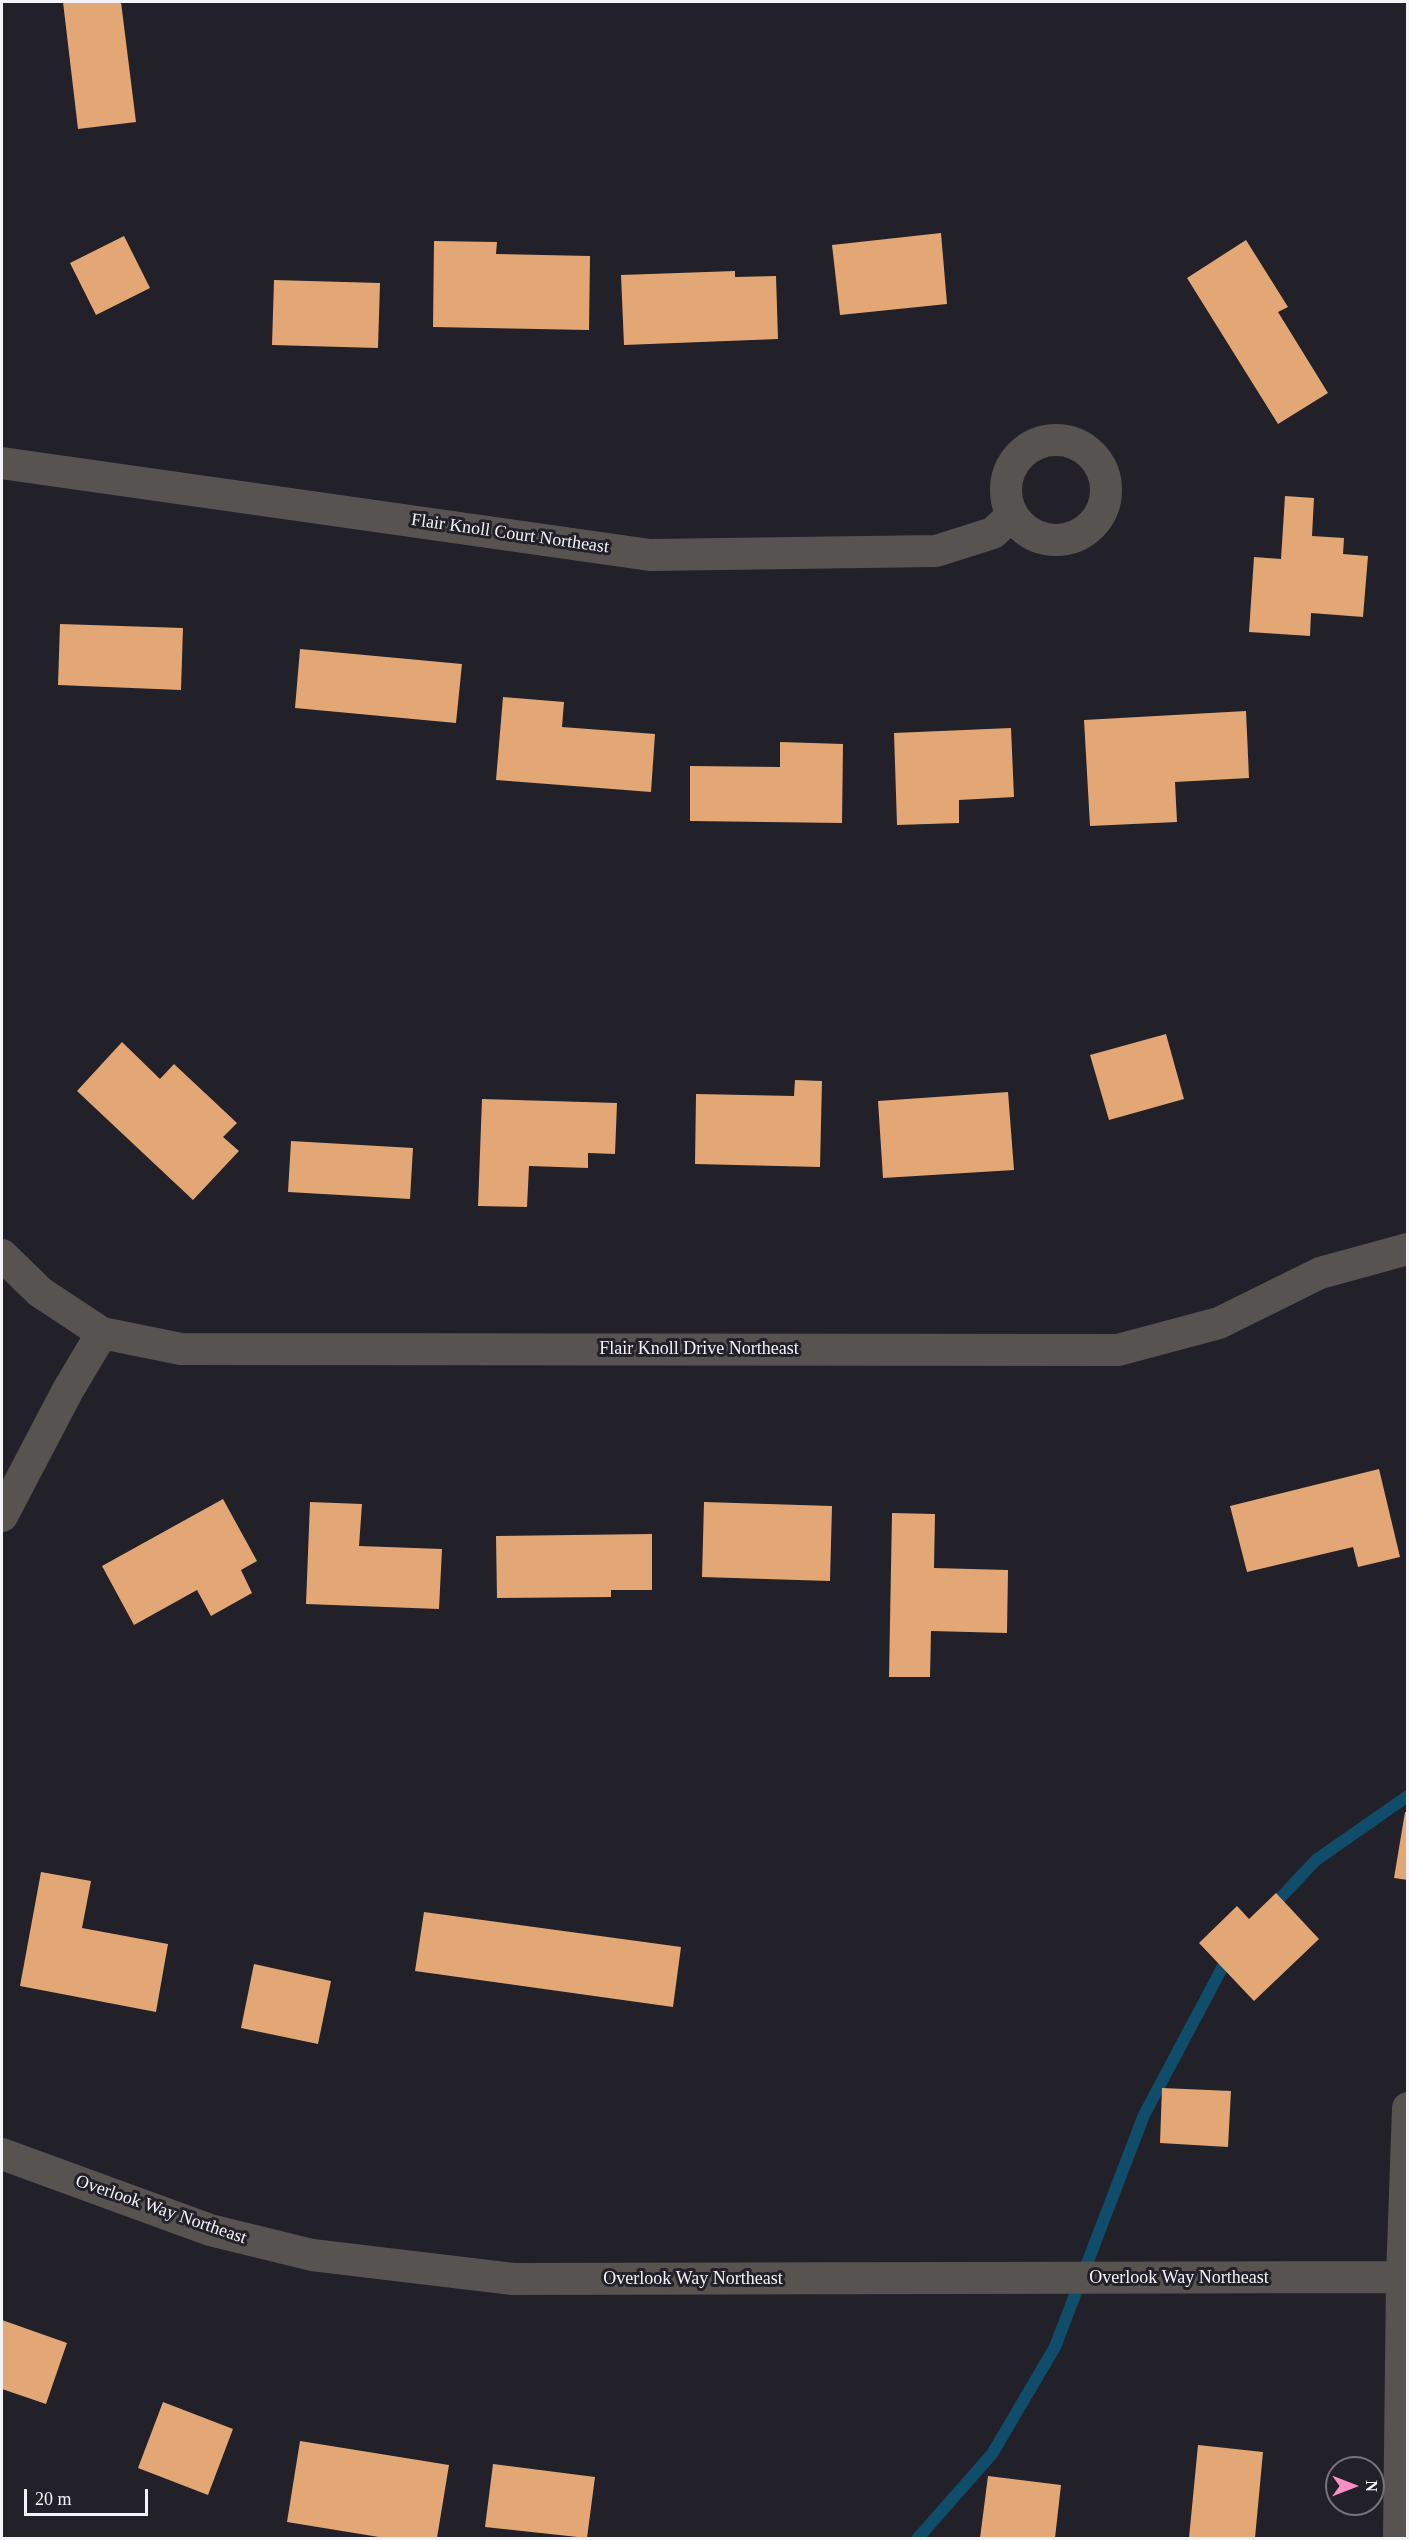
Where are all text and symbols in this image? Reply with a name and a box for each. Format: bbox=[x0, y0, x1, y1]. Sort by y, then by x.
street label: Flair Knoll Court Northeast bbox=[410, 509, 610, 559]
street label: Flair Knoll Drive Northeast bbox=[599, 1338, 799, 1360]
street label: Overlook Way Northeast bbox=[73, 2171, 249, 2249]
street label: Overlook Way Northeast bbox=[1089, 2267, 1269, 2289]
street label: Overlook Way Northeast bbox=[603, 2268, 783, 2290]
north arrow bbox=[1325, 2456, 1385, 2516]
scale bar bbox=[27, 2477, 152, 2515]
text: N bbox=[1363, 2480, 1380, 2492]
text: 20 m bbox=[35, 2489, 72, 2509]

